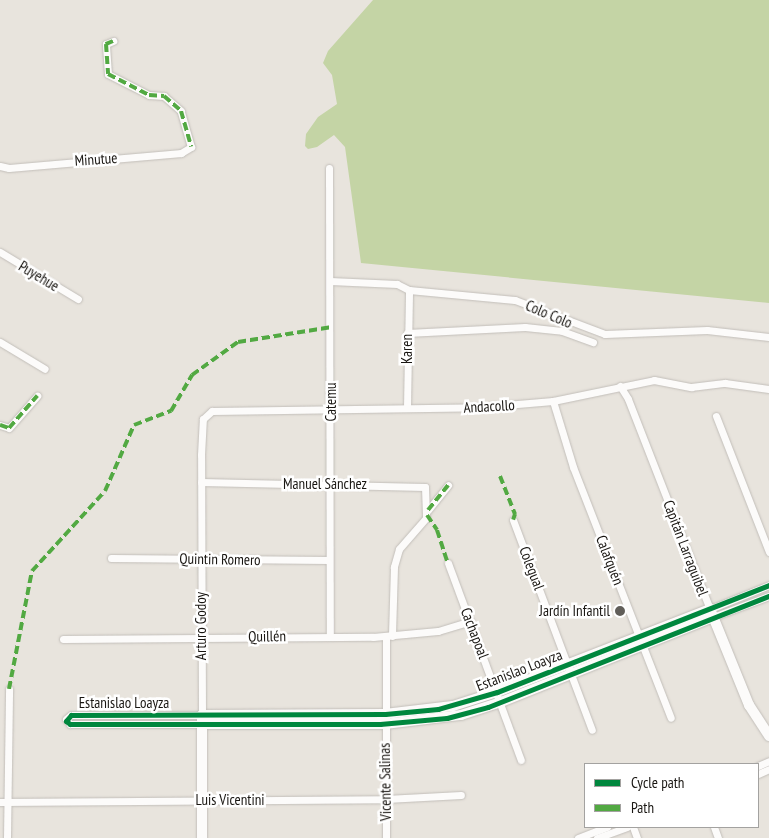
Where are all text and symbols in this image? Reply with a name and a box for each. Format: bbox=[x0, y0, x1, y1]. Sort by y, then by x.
street label: Minutue bbox=[74, 149, 118, 169]
street label: Puyehue bbox=[16, 257, 62, 295]
street label: Colo Colo bbox=[523, 296, 575, 332]
street label: Karen bbox=[398, 334, 416, 364]
street label: Catemu bbox=[322, 382, 340, 422]
street label: Andacollo bbox=[463, 396, 515, 416]
street label: Manuel Sánchez bbox=[283, 475, 367, 493]
street label: Capitán Larraguibel bbox=[659, 498, 713, 598]
street label: Calafquén bbox=[592, 533, 628, 587]
street label: Colegual bbox=[516, 544, 548, 592]
street label: Quintin Romero bbox=[179, 549, 261, 569]
street label: Arturo Godoy bbox=[192, 592, 210, 660]
place label: Jardín Infantil bbox=[539, 602, 610, 620]
street label: Cachapoal bbox=[457, 605, 493, 661]
marker: Jardín Infantil bbox=[614, 605, 626, 617]
street label: Quillén bbox=[248, 627, 286, 645]
street label: Estanislao Loayza bbox=[473, 645, 565, 695]
street label: Estanislao Loayza bbox=[79, 694, 169, 712]
street label: Vicente Salinas bbox=[375, 743, 395, 821]
legend bbox=[584, 763, 759, 828]
text: Cycle path bbox=[631, 773, 684, 792]
street label: Luis Vicentini bbox=[195, 791, 265, 809]
text: Path bbox=[631, 798, 654, 817]

